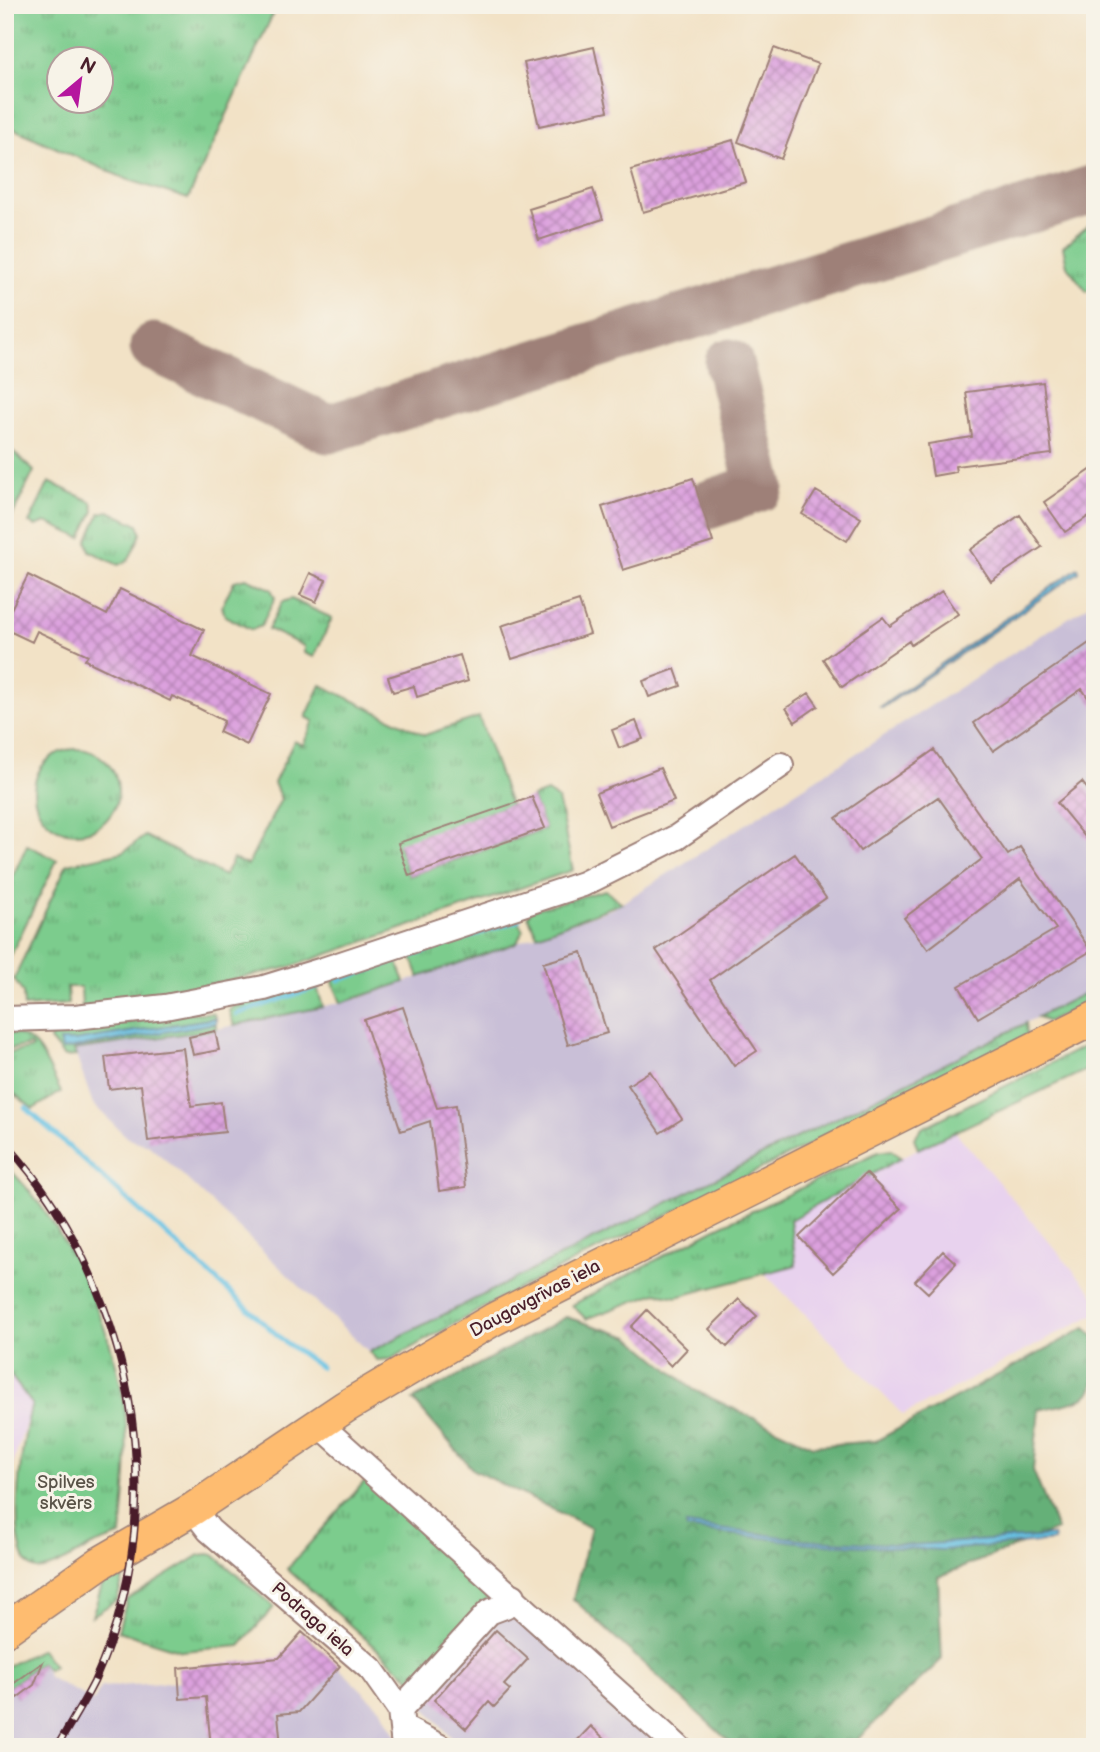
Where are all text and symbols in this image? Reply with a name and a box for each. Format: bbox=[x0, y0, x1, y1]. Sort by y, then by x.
north arrow bbox=[46, 46, 116, 116]
text: N bbox=[76, 53, 99, 80]
street label: Daugavgrīvas iela bbox=[467, 1255, 604, 1342]
park label: Spilves skvērs bbox=[37, 1472, 95, 1514]
street label: Podraga iela bbox=[267, 1578, 358, 1661]

